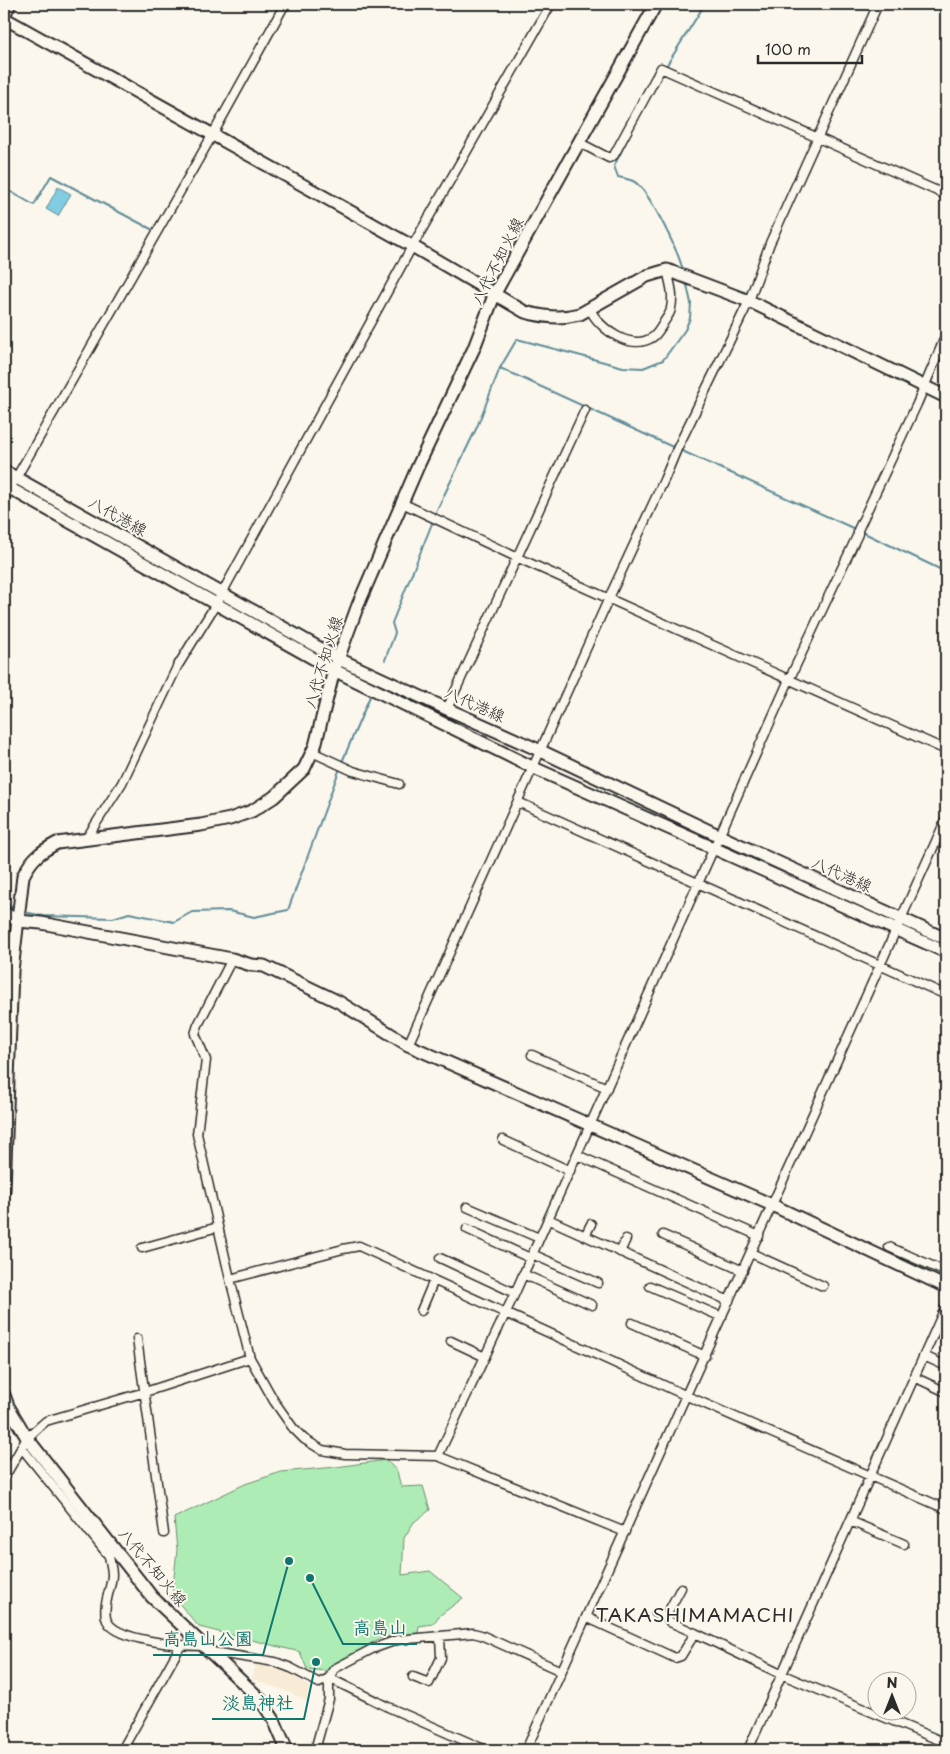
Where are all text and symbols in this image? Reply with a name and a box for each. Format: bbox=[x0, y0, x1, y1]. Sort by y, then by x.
scale bar bbox=[758, 32, 861, 64]
text: 100 m bbox=[765, 37, 811, 60]
street label: 八代不知火線 bbox=[464, 212, 529, 309]
street label: 八代港線 bbox=[85, 489, 152, 541]
street label: 八代不知火線 bbox=[297, 612, 348, 711]
street label: 八代港線 bbox=[441, 679, 510, 727]
street label: 八代港線 bbox=[808, 849, 877, 897]
street label: 八代不知火線 bbox=[114, 1522, 194, 1611]
district label: TAKASHIMAMACHI bbox=[595, 1600, 795, 1628]
callout: 高島山 bbox=[343, 1611, 417, 1644]
text: 高島山 bbox=[353, 1613, 407, 1640]
callout: 高島山公園 bbox=[153, 1622, 263, 1655]
text: 高島山公園 bbox=[163, 1624, 253, 1651]
north arrow bbox=[868, 1672, 918, 1722]
text: N bbox=[886, 1672, 898, 1693]
callout: 淡島神社 bbox=[212, 1686, 304, 1719]
text: 淡島神社 bbox=[222, 1688, 294, 1715]

